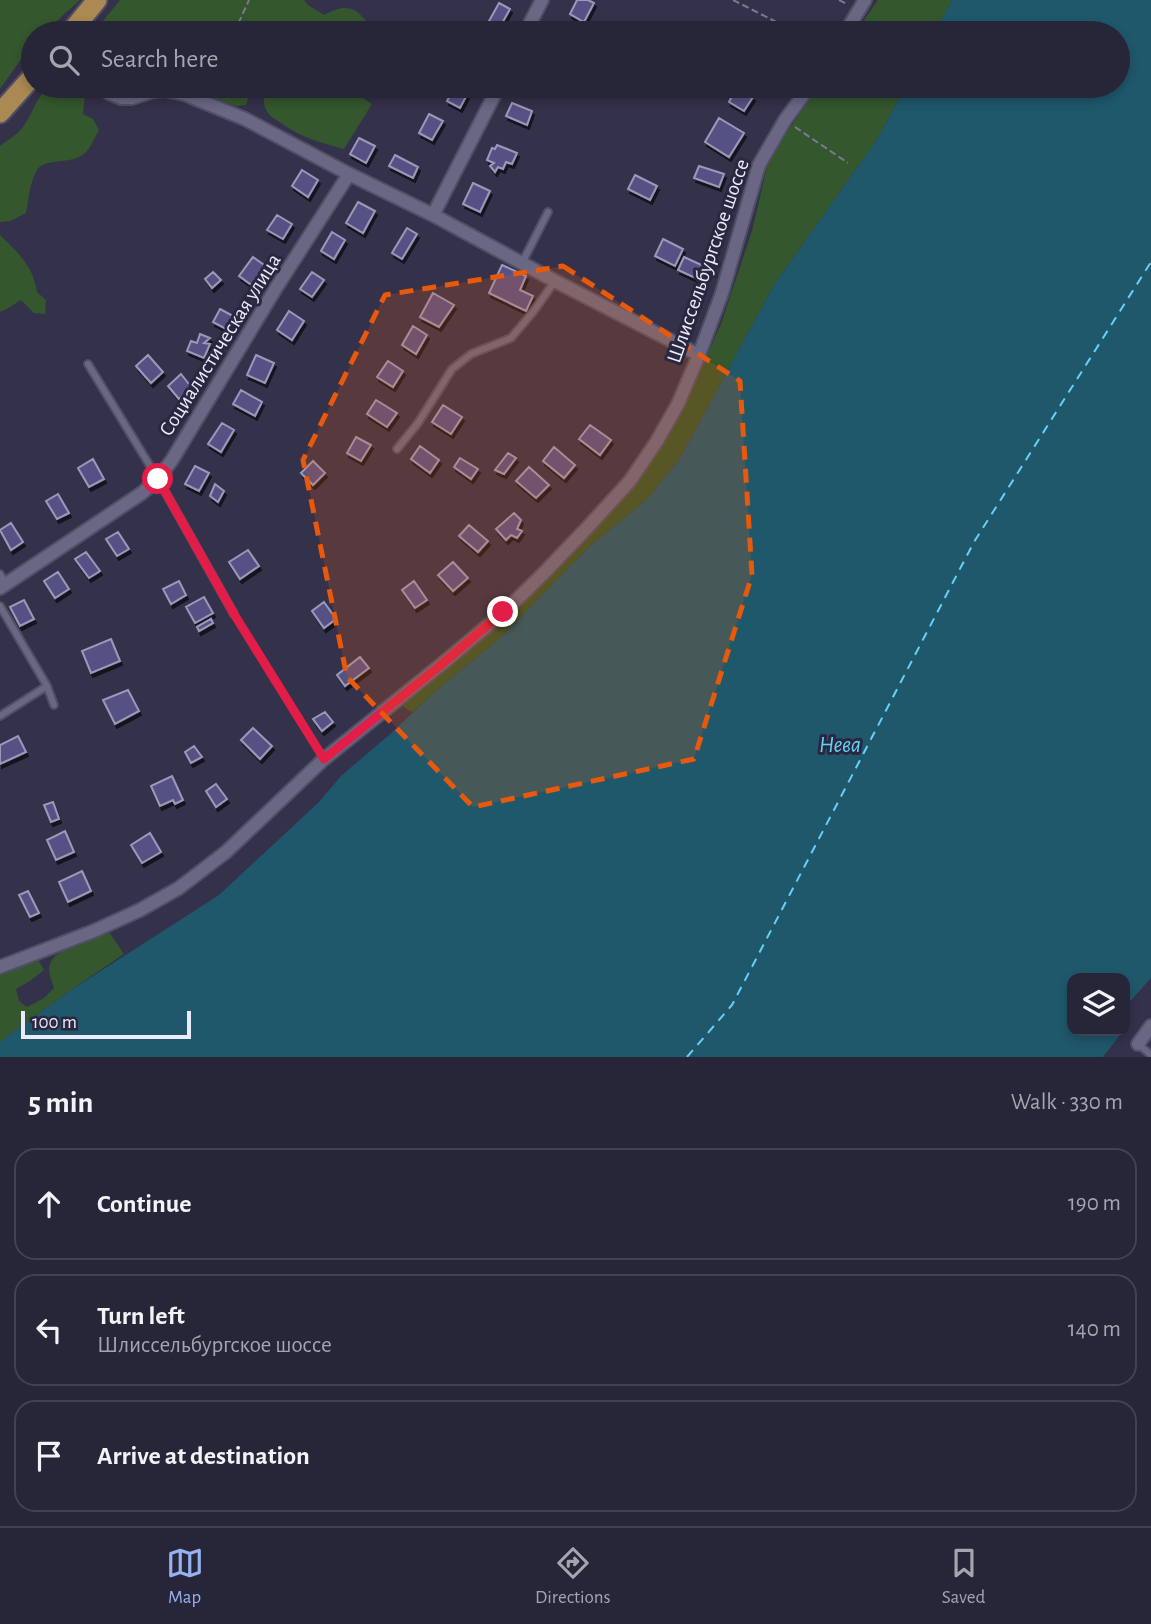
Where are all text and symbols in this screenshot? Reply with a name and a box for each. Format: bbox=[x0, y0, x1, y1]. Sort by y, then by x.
search box bbox=[21, 21, 1130, 98]
icon: search bbox=[45, 41, 83, 79]
text: Search here bbox=[101, 46, 219, 72]
street label: Шлиссельбургское шоссе bbox=[663, 156, 753, 366]
street label: Социалистическая улица bbox=[155, 250, 285, 440]
route start bbox=[142, 463, 173, 494]
route end bbox=[487, 596, 518, 627]
water label: Нева bbox=[819, 734, 861, 757]
map controls bbox=[1067, 973, 1130, 1036]
button: layers bbox=[1067, 973, 1130, 1036]
scale bar bbox=[21, 1008, 191, 1040]
text: 100 m bbox=[32, 1013, 77, 1032]
text: 5 min bbox=[28, 1088, 93, 1118]
text: Walk · 330 m bbox=[1011, 1091, 1123, 1114]
icon: ahead bbox=[30, 1185, 68, 1223]
text: Continue bbox=[97, 1191, 192, 1217]
text: 190 m bbox=[1068, 1192, 1121, 1215]
text: Turn left bbox=[97, 1303, 185, 1329]
icon: left bbox=[30, 1311, 68, 1349]
text: 140 m bbox=[1068, 1318, 1121, 1341]
text: Шлиссельбургское шоссе bbox=[97, 1334, 332, 1357]
icon: arrive bbox=[30, 1437, 68, 1475]
text: Arrive at destination bbox=[97, 1443, 310, 1469]
tab: Map bbox=[166, 1544, 204, 1609]
tab: Directions bbox=[535, 1544, 611, 1609]
tab: Saved bbox=[942, 1544, 985, 1609]

